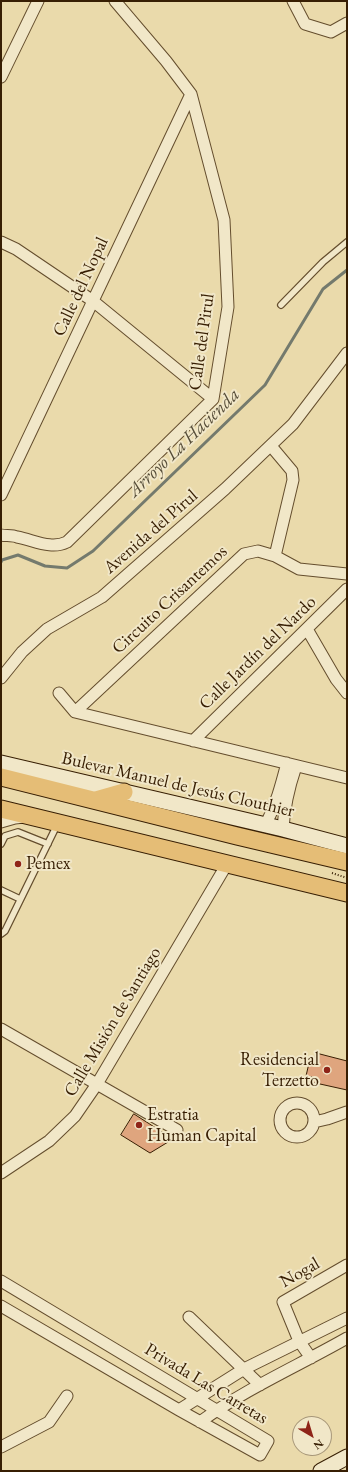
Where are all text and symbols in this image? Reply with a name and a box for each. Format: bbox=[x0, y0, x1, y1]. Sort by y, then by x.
street label: Calle del Nopal bbox=[49, 234, 113, 340]
street label: Calle del Pirul bbox=[185, 292, 219, 392]
water label: Arroyo La Hacienda bbox=[123, 384, 245, 502]
street label: Avenida del Pirul bbox=[100, 485, 202, 579]
street label: Circuito Crisantemos bbox=[108, 541, 232, 659]
street label: Calle Jardín del Nardo bbox=[195, 592, 321, 714]
street label: Bulevar Manuel de Jesús Clouthier bbox=[60, 748, 296, 822]
place label: Pemex bbox=[26, 853, 71, 875]
marker: Pemex bbox=[13, 859, 23, 869]
street label: Calle Misión de Santiago bbox=[60, 943, 166, 1101]
place label: Residencial Terzetto bbox=[240, 1049, 319, 1092]
marker: Residencial Terzetto bbox=[322, 1065, 332, 1075]
place label: Estratia Human Capital bbox=[147, 1104, 256, 1146]
marker: Estratia Human Capital bbox=[134, 1120, 144, 1130]
street label: Nogal bbox=[276, 1253, 324, 1293]
street label: Privada Las Carretas bbox=[141, 1339, 271, 1429]
north arrow bbox=[292, 1416, 332, 1456]
text: N bbox=[311, 1436, 327, 1453]

